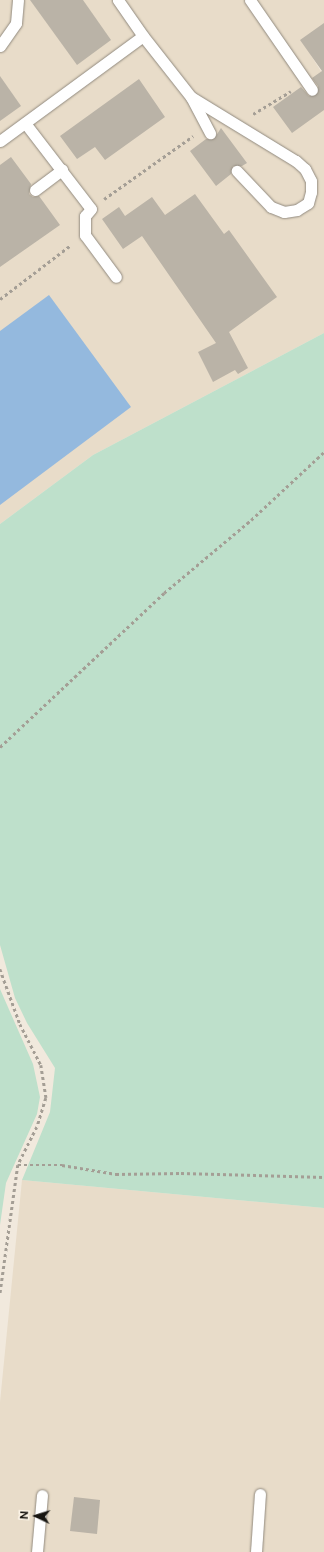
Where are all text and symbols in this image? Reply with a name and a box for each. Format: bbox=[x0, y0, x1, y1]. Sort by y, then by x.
north arrow bbox=[16, 1496, 56, 1536]
text: N bbox=[18, 1510, 30, 1520]

